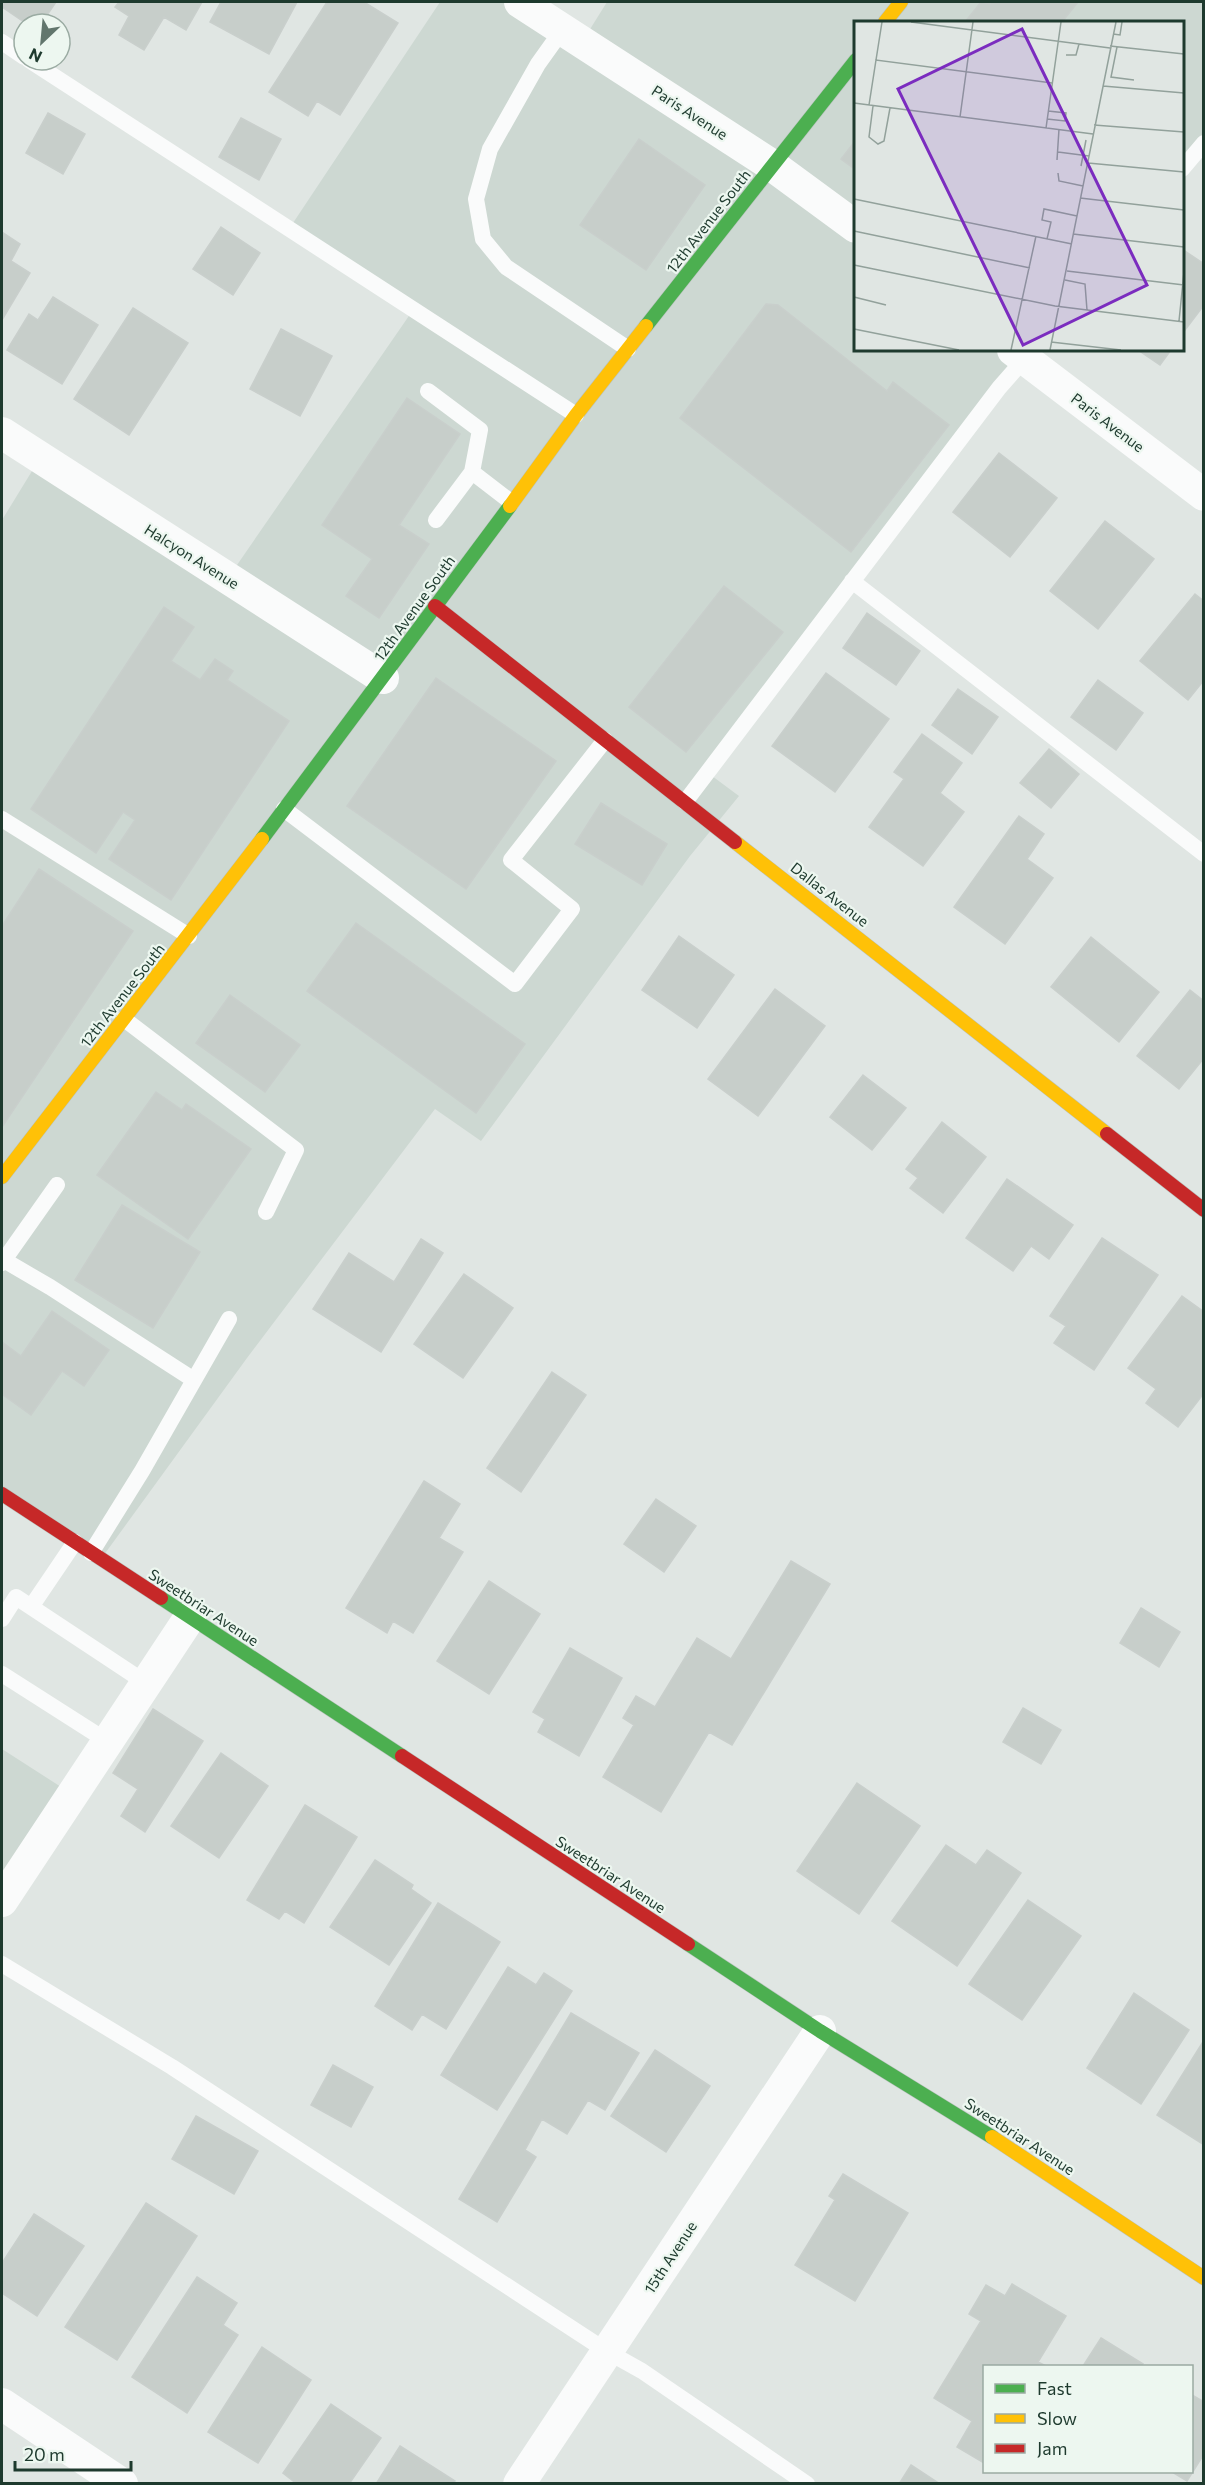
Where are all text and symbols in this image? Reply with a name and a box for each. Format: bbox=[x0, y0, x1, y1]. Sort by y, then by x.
north arrow bbox=[12, 12, 72, 72]
inset map bbox=[854, 21, 1184, 351]
text: N bbox=[26, 45, 45, 67]
street label: Paris Avenue bbox=[649, 81, 731, 143]
street label: 12th Avenue South bbox=[662, 166, 754, 276]
street label: Paris Avenue bbox=[1068, 389, 1148, 455]
street label: Halcyon Avenue bbox=[141, 520, 243, 592]
street label: 12th Avenue South bbox=[370, 552, 458, 664]
street label: Dallas Avenue bbox=[787, 858, 873, 930]
street label: 12th Avenue South bbox=[76, 940, 168, 1050]
street label: Sweetbriar Avenue bbox=[146, 1565, 262, 1649]
street label: Sweetbriar Avenue bbox=[553, 1832, 669, 1916]
street label: Sweetbriar Avenue bbox=[962, 2094, 1078, 2178]
street label: 15th Avenue bbox=[640, 2217, 700, 2297]
legend bbox=[983, 2365, 1193, 2473]
text: Fast bbox=[1037, 2377, 1072, 2399]
text: Slow bbox=[1037, 2407, 1077, 2429]
scale bar bbox=[15, 2434, 130, 2472]
text: Jam bbox=[1037, 2437, 1067, 2459]
text: 20 m bbox=[24, 2443, 65, 2465]

